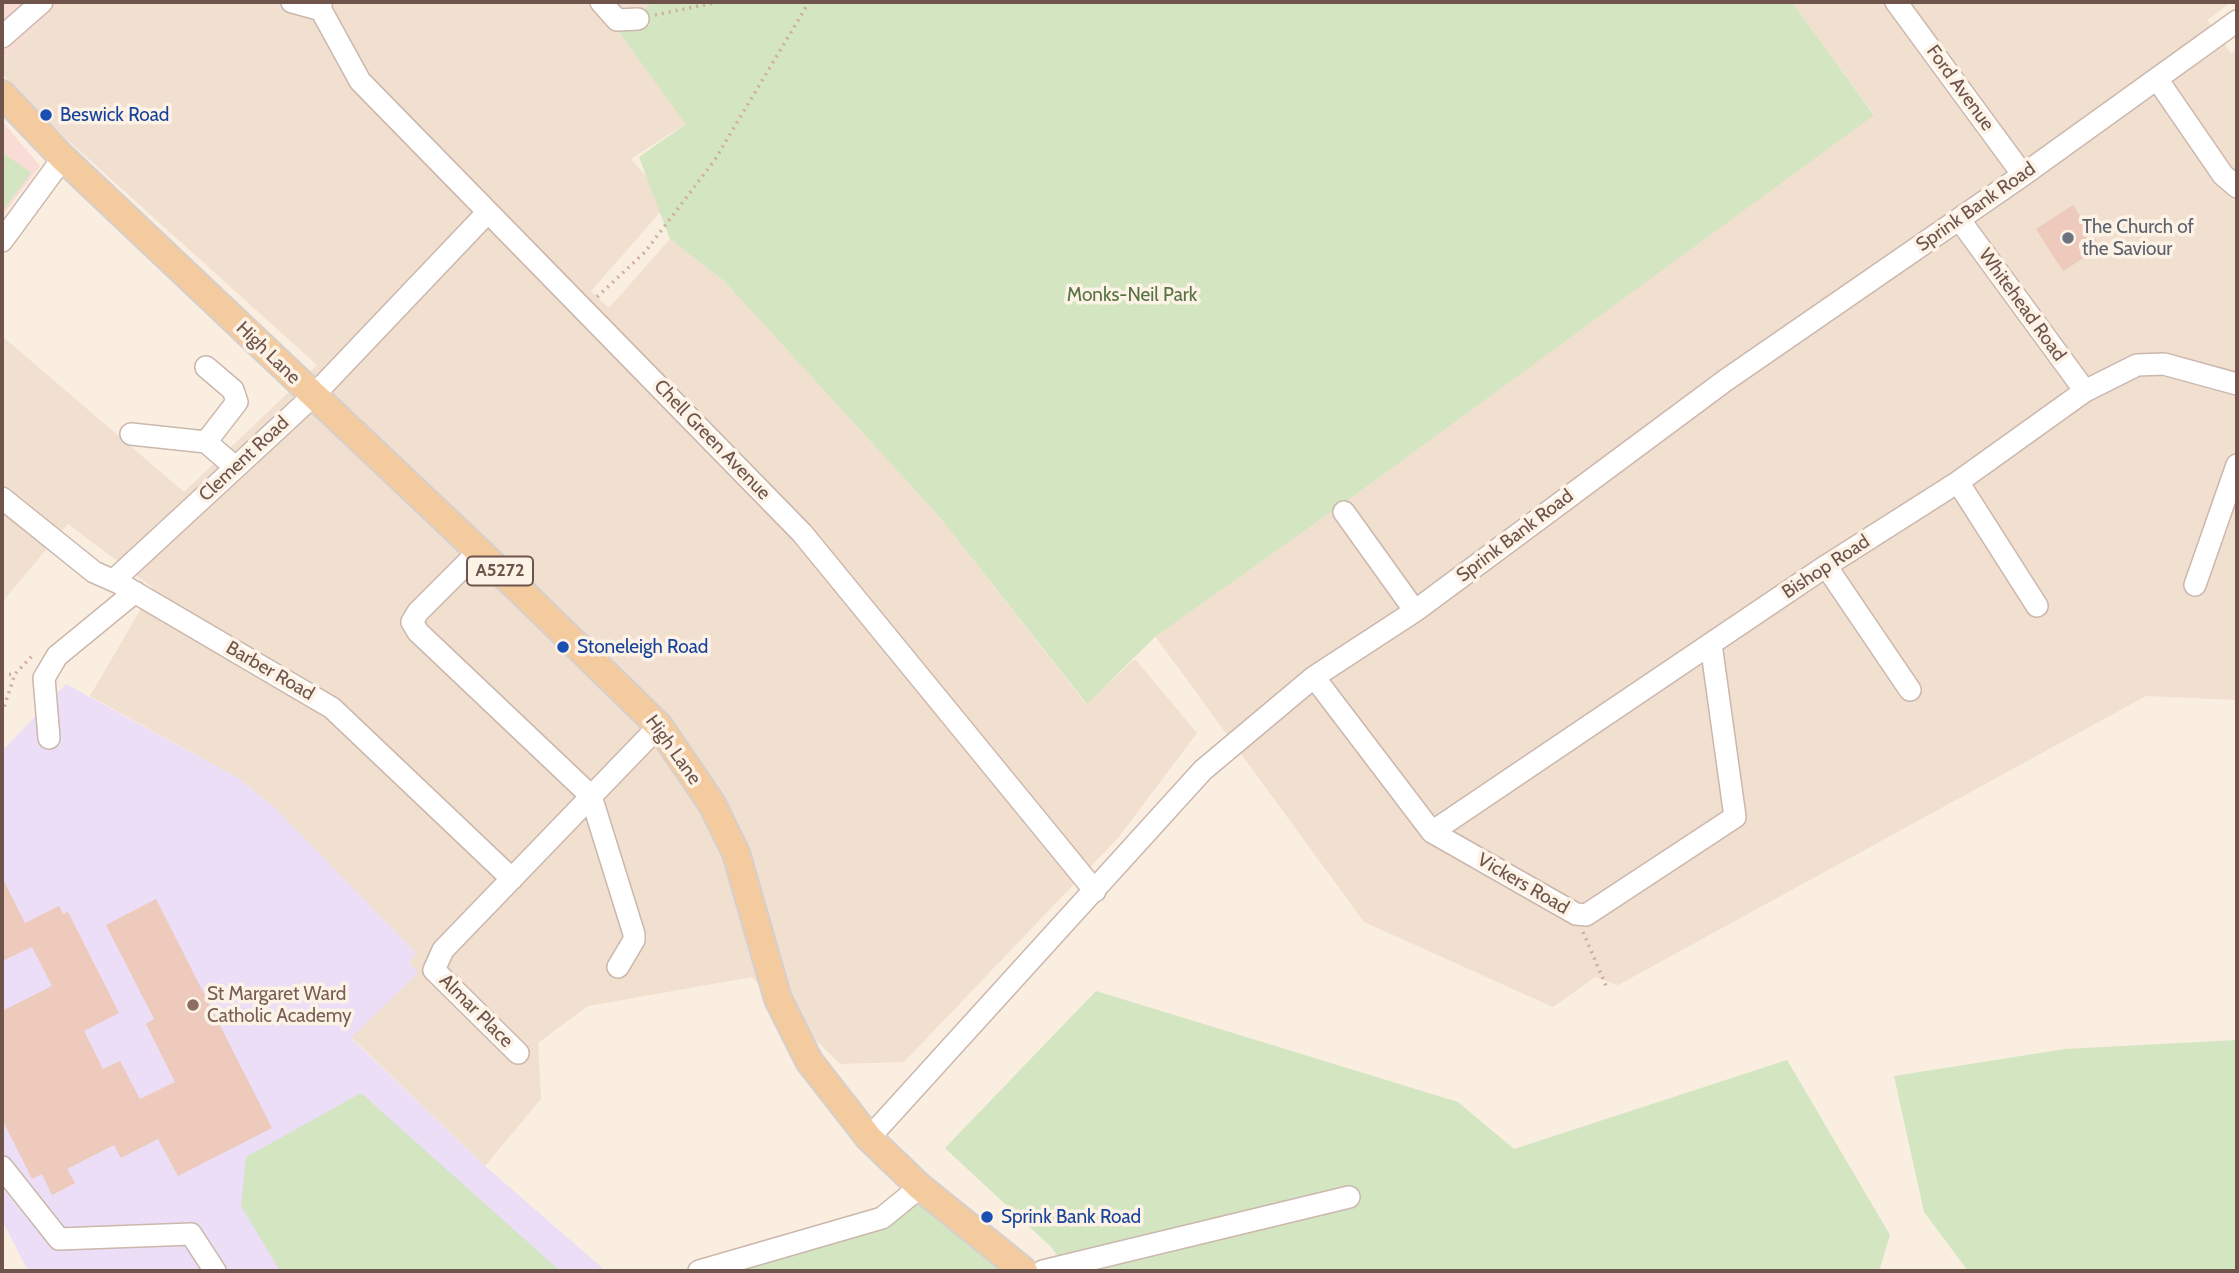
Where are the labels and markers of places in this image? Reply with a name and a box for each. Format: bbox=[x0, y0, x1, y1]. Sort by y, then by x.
place label: Beswick Road bbox=[60, 104, 169, 126]
marker: Beswick Road bbox=[38, 107, 54, 123]
place label: The Church of the Saviour bbox=[2082, 216, 2194, 260]
marker: The Church of the Saviour bbox=[2060, 230, 2076, 246]
place label: Stoneleigh Road bbox=[577, 636, 708, 658]
marker: Stoneleigh Road bbox=[555, 639, 571, 655]
place label: St Margaret Ward Catholic Academy bbox=[207, 983, 352, 1027]
marker: St Margaret Ward Catholic Academy bbox=[185, 997, 201, 1013]
place label: Sprink Bank Road bbox=[1001, 1206, 1141, 1228]
marker: Sprink Bank Road bbox=[979, 1209, 995, 1225]

